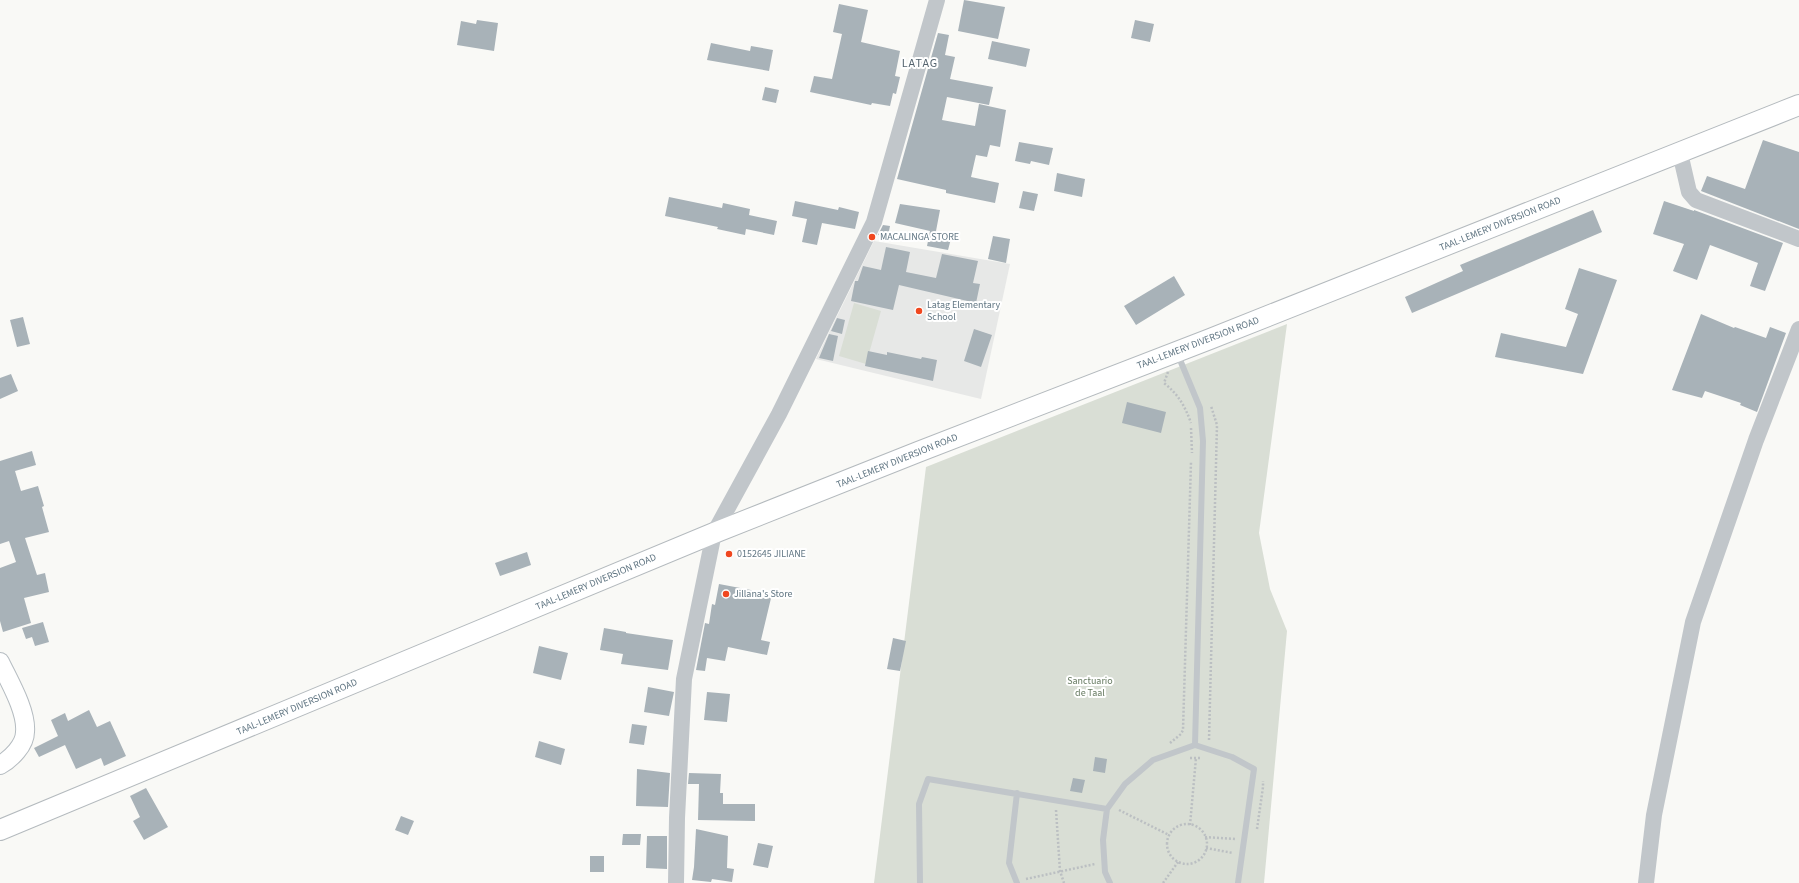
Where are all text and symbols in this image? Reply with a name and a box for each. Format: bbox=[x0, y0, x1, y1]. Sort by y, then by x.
district label: LATAG bbox=[902, 55, 938, 72]
street label: TAAL-LEMERY DIVERSION ROAD bbox=[1437, 193, 1563, 255]
place label: MACALINGA STORE bbox=[880, 230, 959, 244]
marker: MACALINGA STORE bbox=[867, 232, 877, 242]
place label: Latag Elementary School bbox=[927, 298, 1000, 324]
marker: Latag Elementary School bbox=[914, 306, 924, 316]
street label: TAAL-LEMERY DIVERSION ROAD bbox=[1135, 313, 1261, 373]
street label: TAAL-LEMERY DIVERSION ROAD bbox=[834, 430, 960, 492]
place label: 0152645 JILIANE bbox=[737, 547, 806, 561]
marker: 0152645 JILIANE bbox=[724, 549, 734, 559]
street label: TAAL-LEMERY DIVERSION ROAD bbox=[533, 550, 659, 614]
place label: Jillana's Store bbox=[734, 587, 793, 601]
marker: Jillana's Store bbox=[721, 589, 731, 599]
park label: Sanctuario de Taal bbox=[1067, 674, 1113, 700]
street label: TAAL-LEMERY DIVERSION ROAD bbox=[234, 675, 360, 739]

